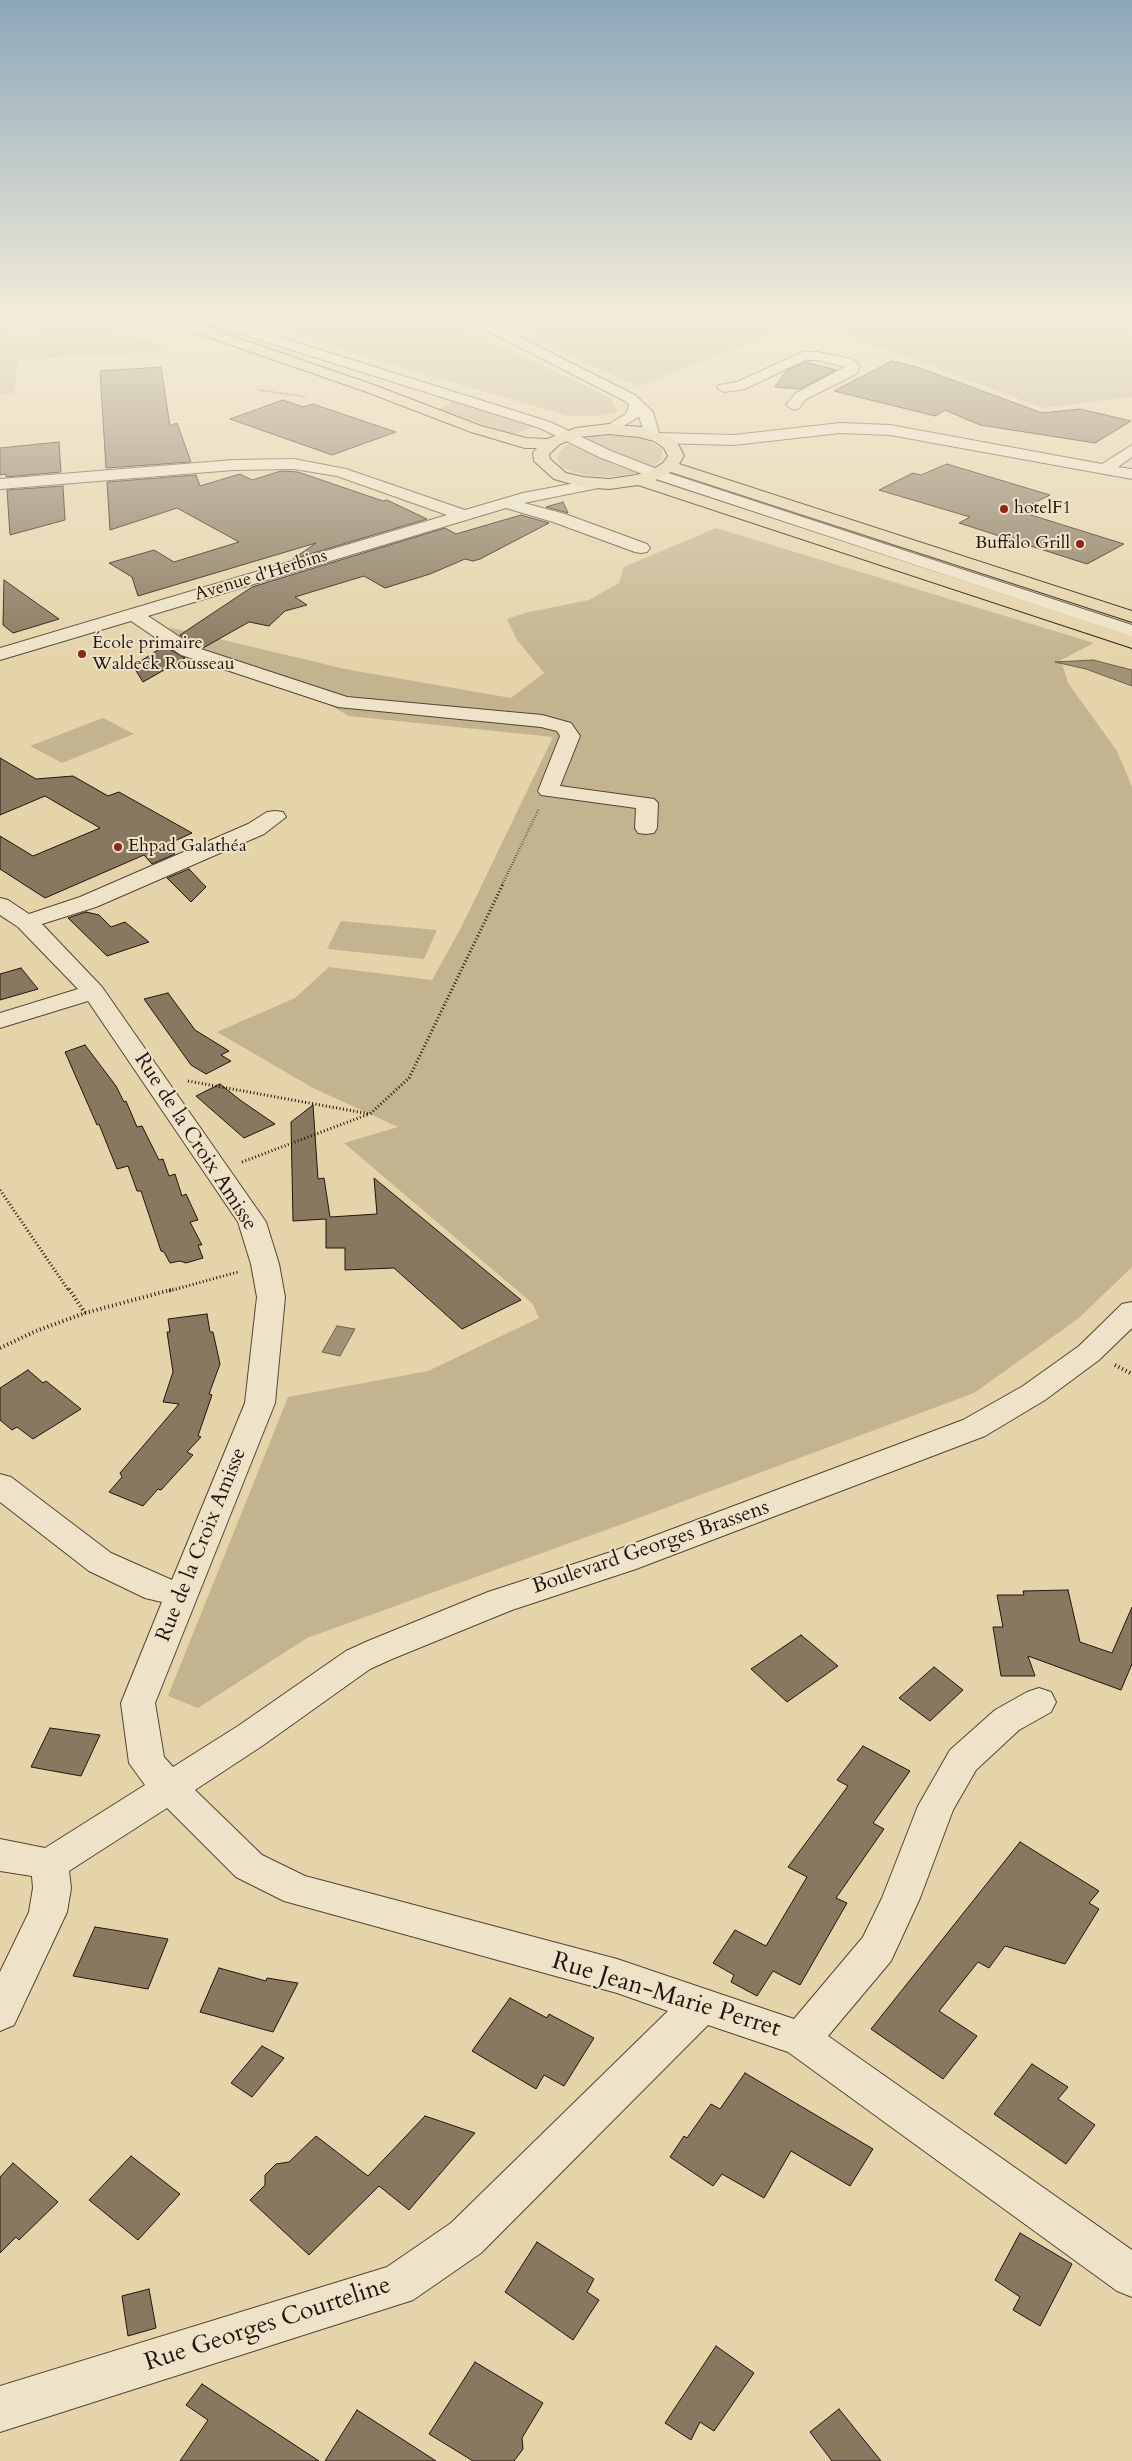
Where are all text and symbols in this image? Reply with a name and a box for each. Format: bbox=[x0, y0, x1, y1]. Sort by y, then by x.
place label: hotelF1 bbox=[1014, 498, 1072, 520]
marker: hotelF1 bbox=[998, 503, 1010, 515]
place label: Buffalo Grill bbox=[975, 533, 1070, 555]
marker: Buffalo Grill bbox=[1074, 538, 1086, 550]
street label: Avenue d'Herbins bbox=[192, 546, 330, 606]
place label: École primaire Waldeck Rousseau bbox=[92, 633, 235, 676]
marker: École primaire Waldeck Rousseau bbox=[76, 648, 88, 660]
place label: Ehpad Galathéa bbox=[128, 836, 247, 858]
marker: Ehpad Galathéa bbox=[112, 841, 124, 853]
street label: Rue de la Croix Amisse bbox=[128, 1048, 262, 1236]
street label: Rue de la Croix Amisse bbox=[152, 1444, 252, 1646]
street label: Boulevard Georges Brassens bbox=[529, 1496, 773, 1600]
street label: Rue Jean-Marie Perret bbox=[548, 1947, 784, 2045]
street label: Rue Georges Courteline bbox=[141, 2271, 395, 2379]

